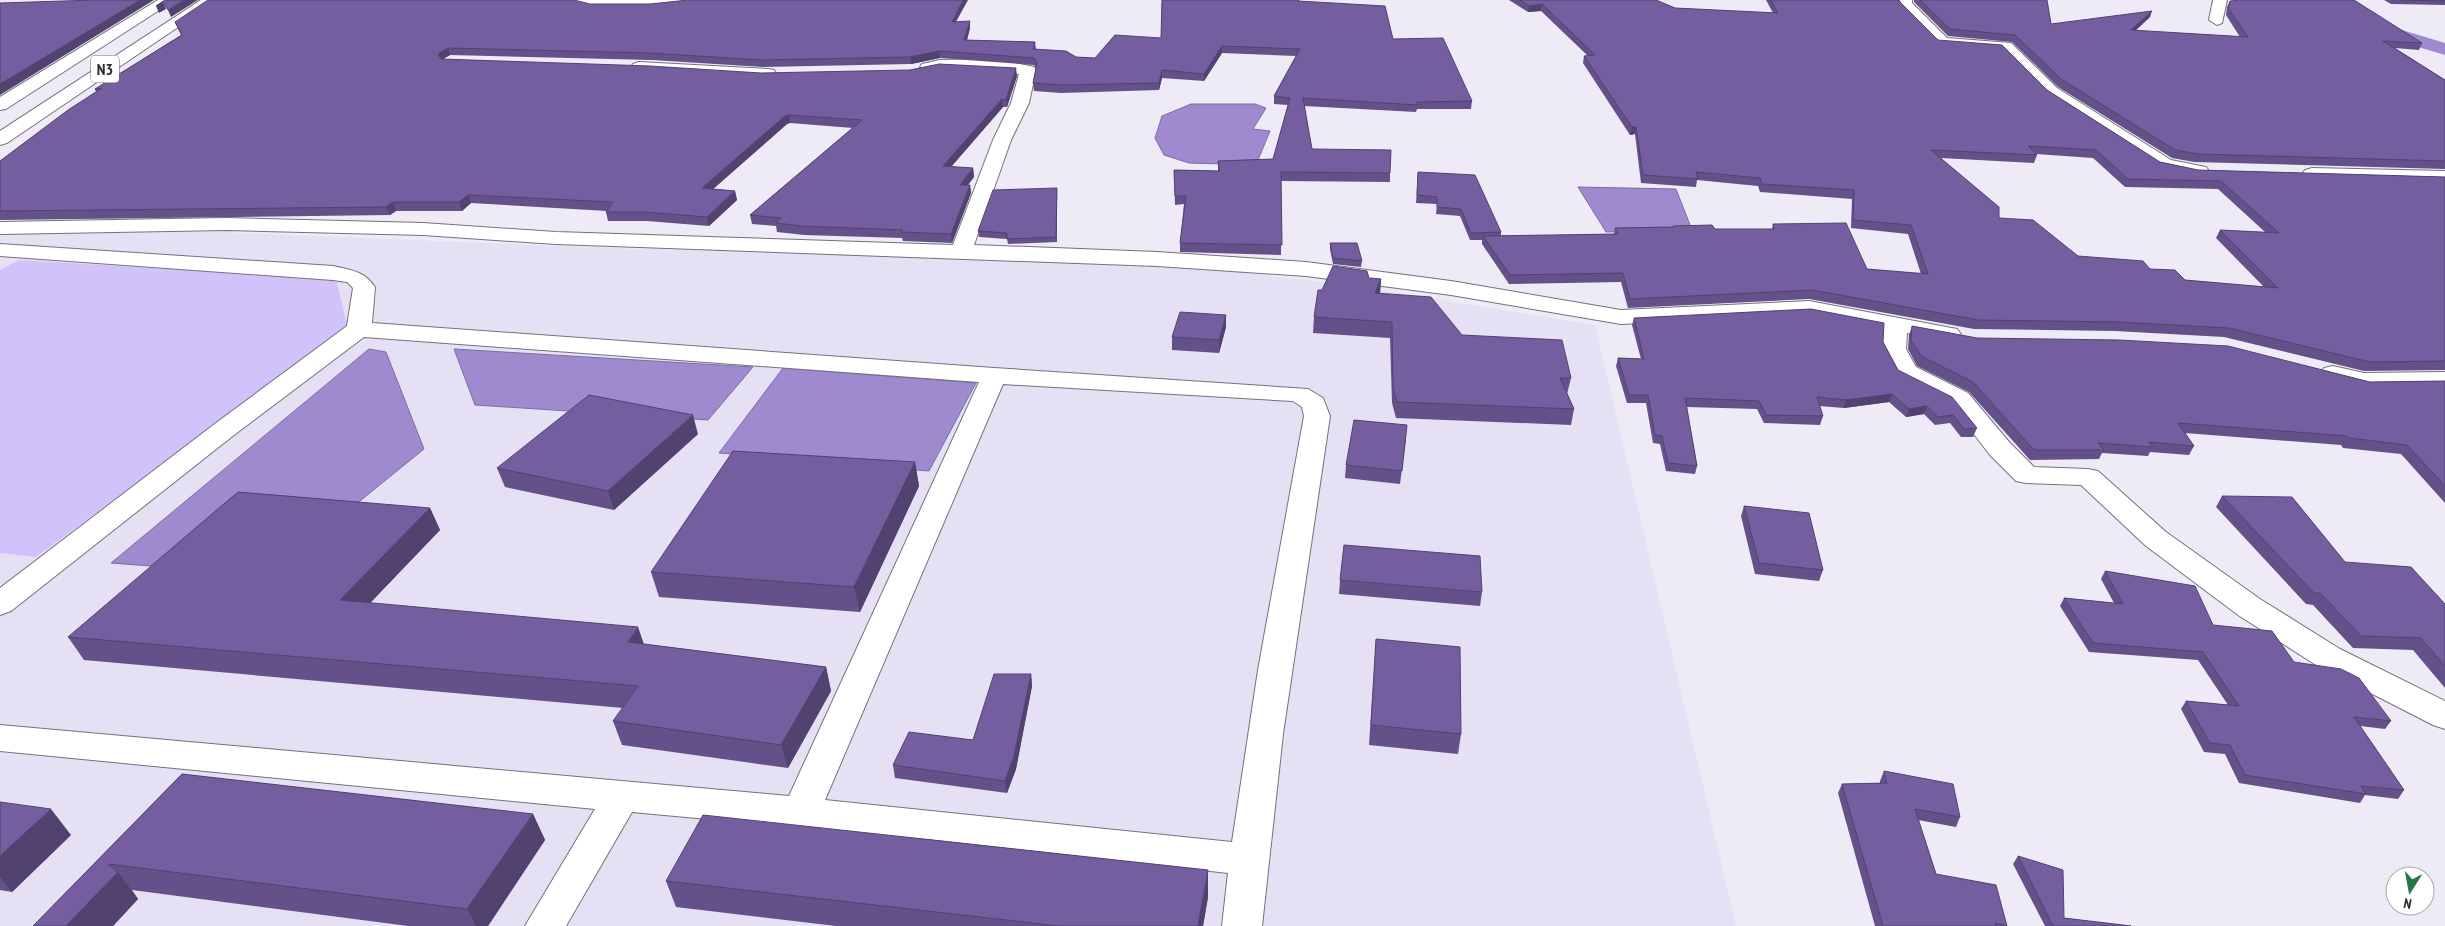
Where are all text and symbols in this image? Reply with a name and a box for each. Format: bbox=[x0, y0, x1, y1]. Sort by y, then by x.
road number: N3 bbox=[91, 56, 119, 82]
north arrow bbox=[2385, 866, 2435, 916]
text: N bbox=[2402, 894, 2413, 913]

